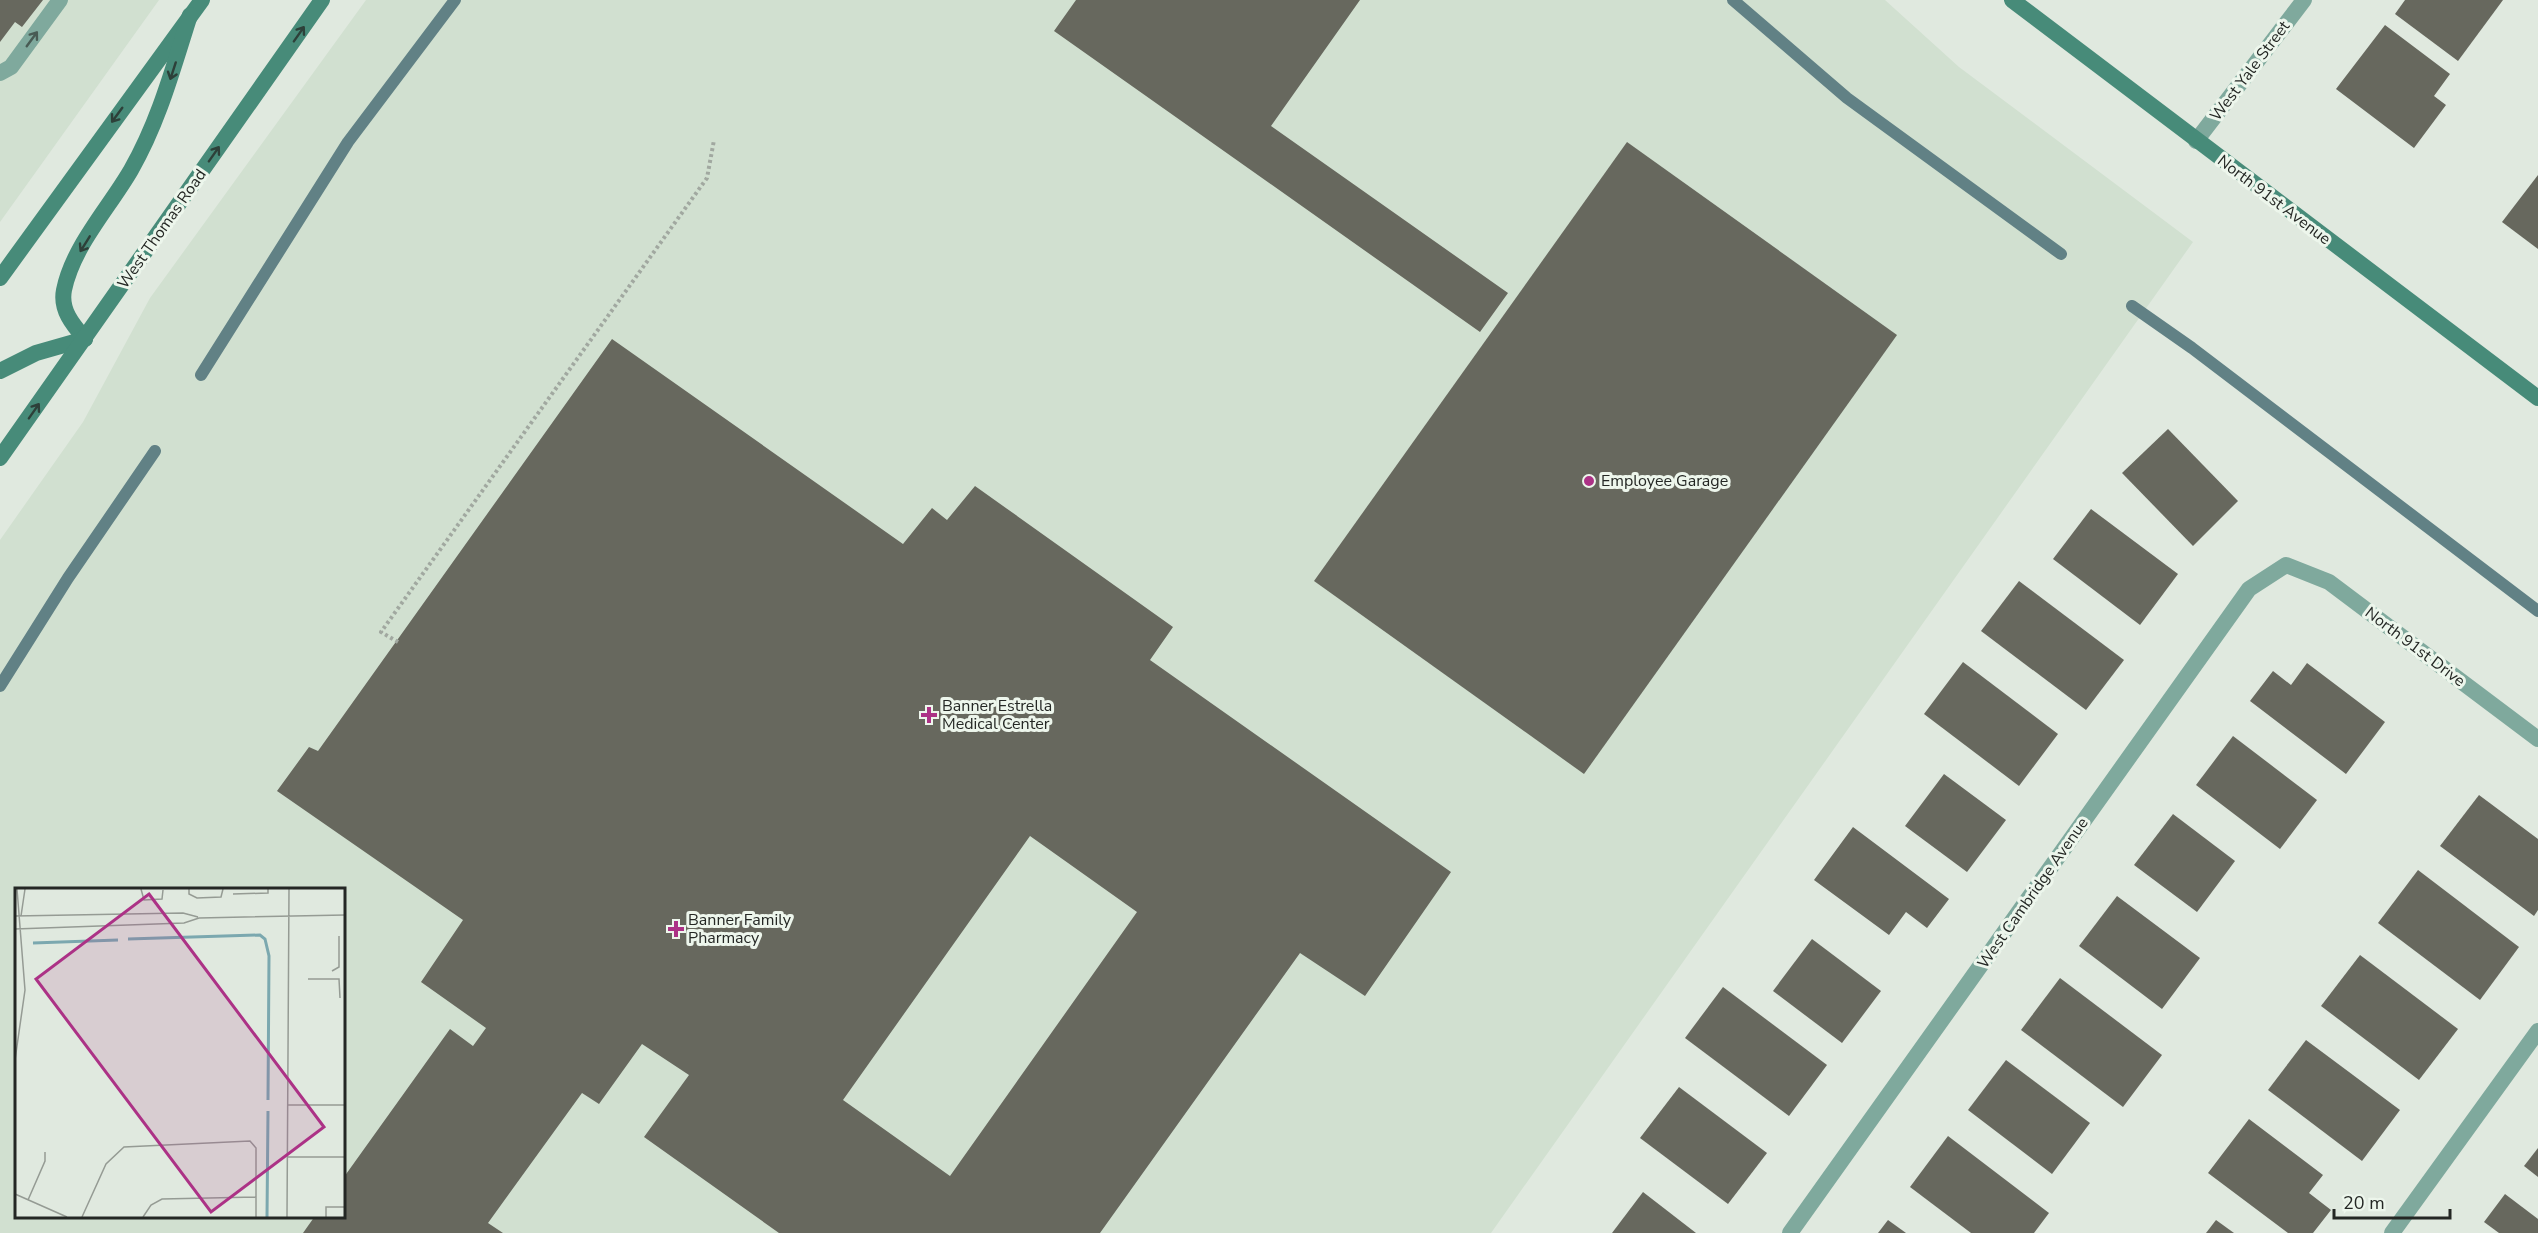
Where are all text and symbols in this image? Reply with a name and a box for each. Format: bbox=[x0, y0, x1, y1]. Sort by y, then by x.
street label: West Yale Street bbox=[2205, 16, 2295, 126]
one-way arrow bbox=[293, 26, 305, 42]
one-way arrow bbox=[26, 31, 38, 47]
one-way arrow bbox=[166, 61, 177, 80]
one-way arrow bbox=[111, 107, 124, 123]
one-way arrow bbox=[208, 146, 220, 162]
street label: North 91st Avenue bbox=[2213, 150, 2335, 250]
street label: West Thomas Road bbox=[112, 165, 212, 293]
one-way arrow bbox=[78, 235, 90, 252]
one-way arrow bbox=[28, 403, 40, 419]
place label: Employee Garage bbox=[1601, 470, 1728, 492]
marker: Employee Garage bbox=[1582, 474, 1596, 488]
street label: North 91st Drive bbox=[2360, 602, 2470, 692]
place label: Banner Estrella Medical Center bbox=[942, 695, 1052, 735]
marker: Banner Estrella Medical Center bbox=[920, 706, 938, 724]
street label: West Cambridge Avenue bbox=[1972, 813, 2094, 973]
inset map bbox=[15, 888, 345, 1218]
place label: Banner Family Pharmacy bbox=[688, 909, 792, 949]
marker: Banner Family Pharmacy bbox=[669, 922, 683, 936]
scale bar bbox=[2334, 1182, 2450, 1220]
text: 20 m bbox=[2343, 1191, 2385, 1215]

